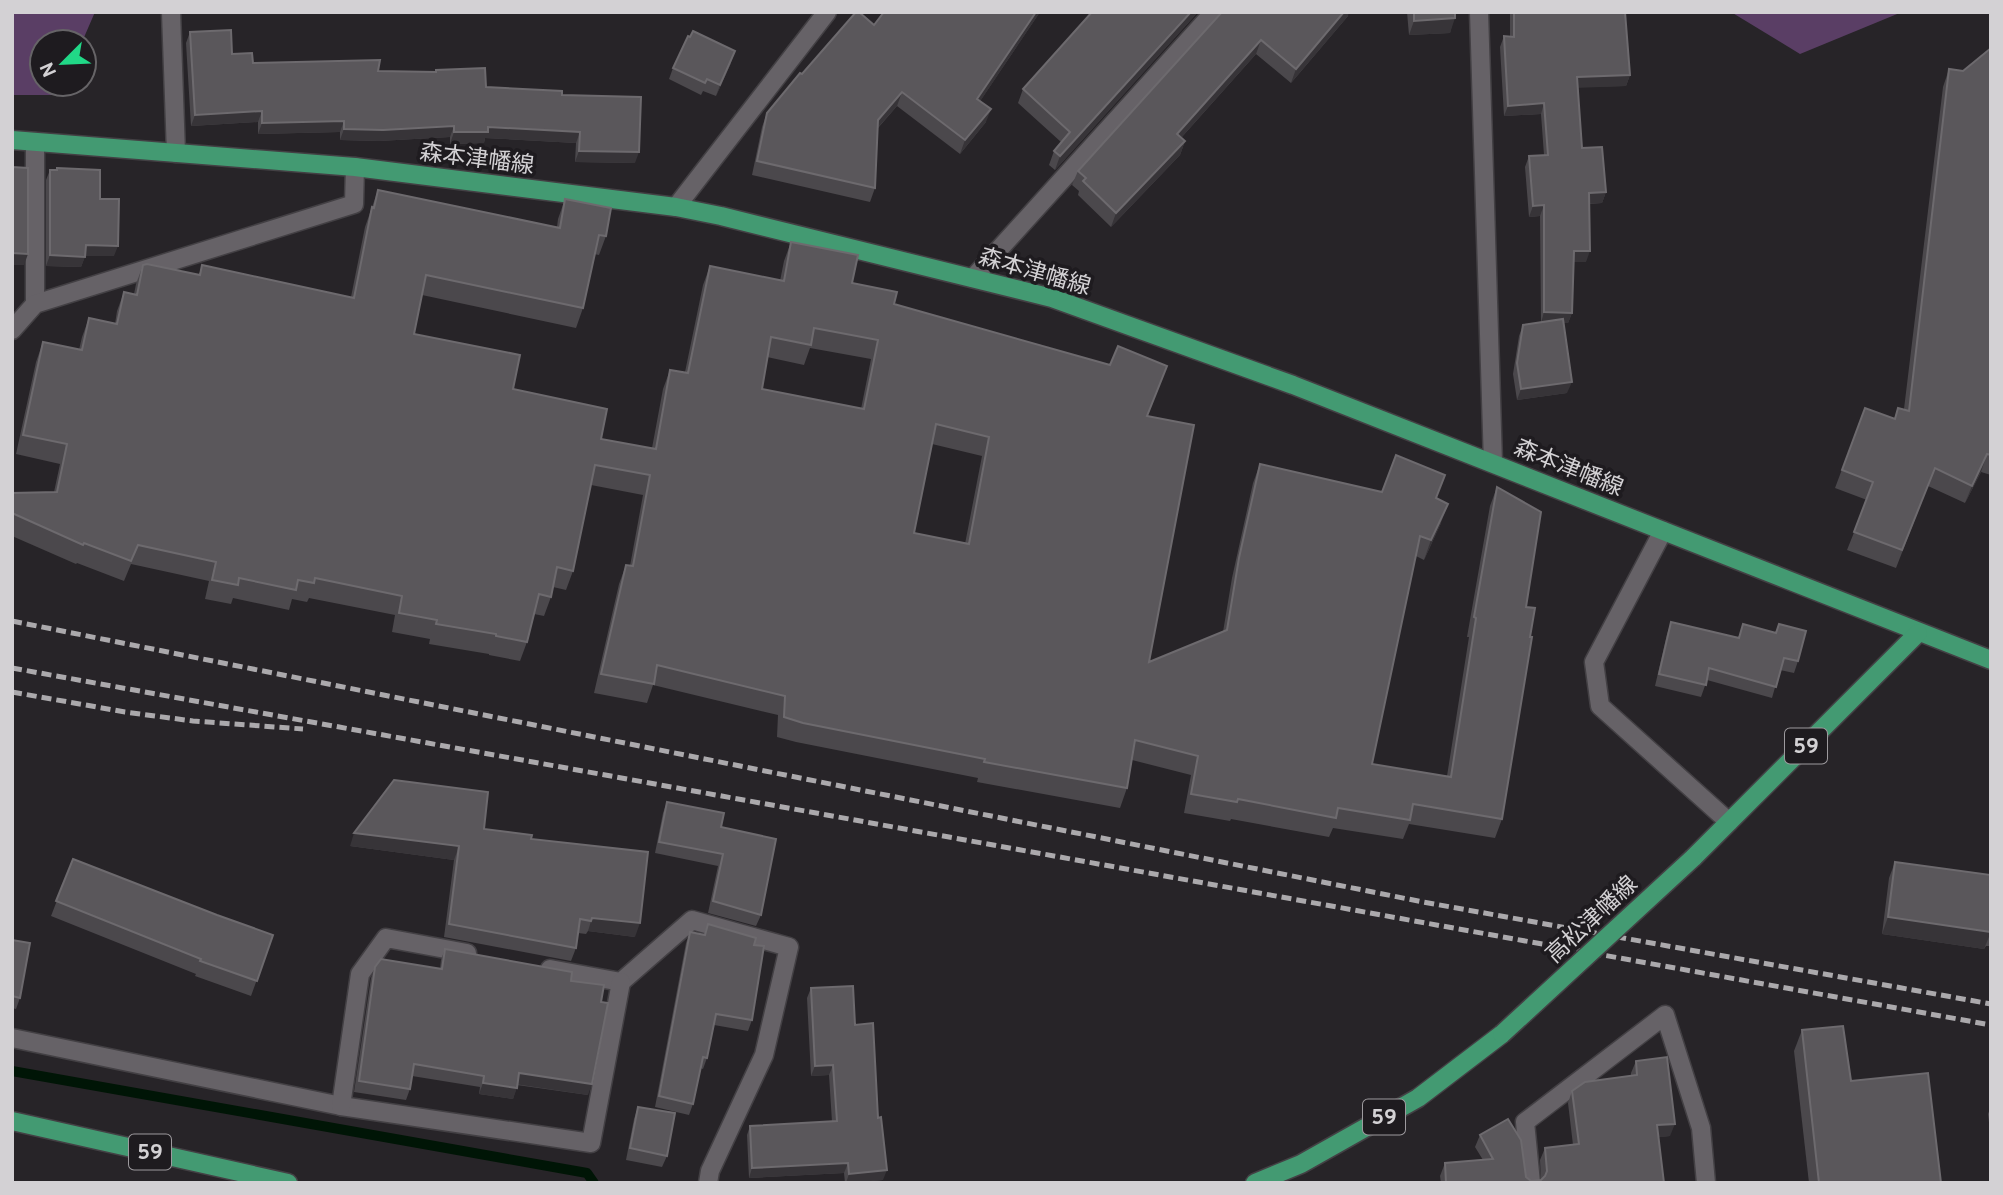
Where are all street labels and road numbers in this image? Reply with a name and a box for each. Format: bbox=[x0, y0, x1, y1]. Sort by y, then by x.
street label: 森本津幡線 bbox=[418, 139, 536, 182]
street label: 森本津幡線 bbox=[975, 244, 1094, 303]
street label: 森本津幡線 bbox=[1509, 434, 1627, 504]
road number: 59 bbox=[1785, 728, 1827, 764]
street label: 高松津幡線 bbox=[1541, 871, 1645, 971]
road number: 59 bbox=[1363, 1100, 1405, 1134]
road number: 59 bbox=[129, 1134, 171, 1170]

